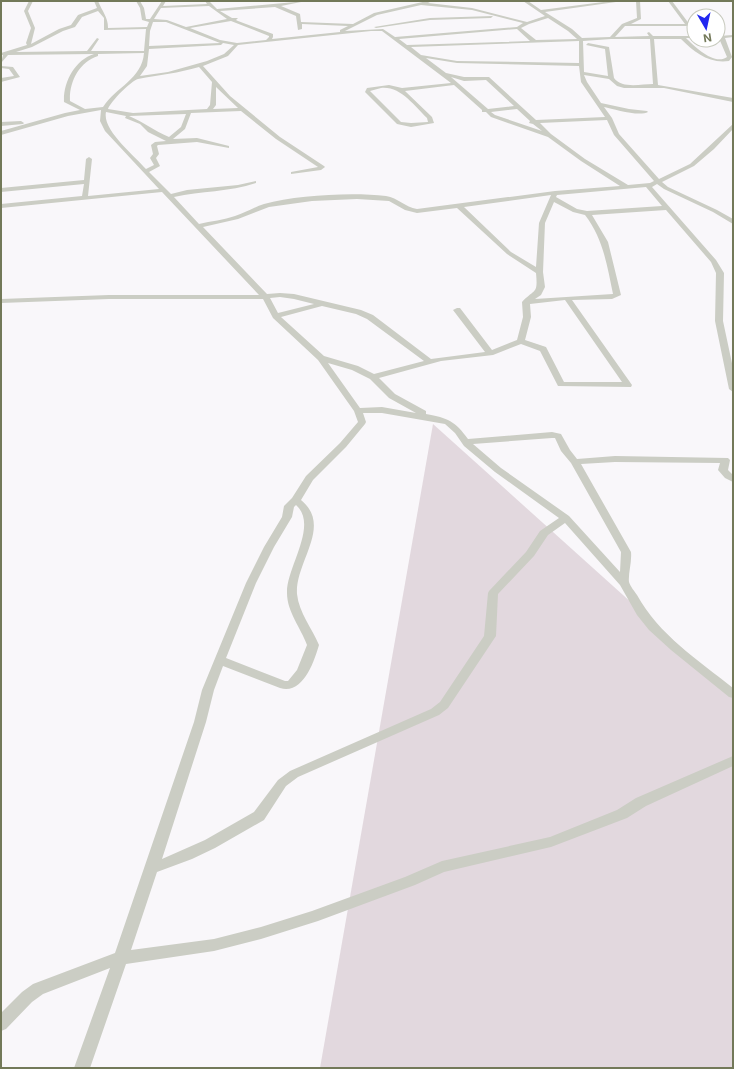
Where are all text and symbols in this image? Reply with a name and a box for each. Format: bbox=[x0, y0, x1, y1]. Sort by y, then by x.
north arrow bbox=[686, 8, 726, 48]
text: N bbox=[702, 30, 713, 45]

